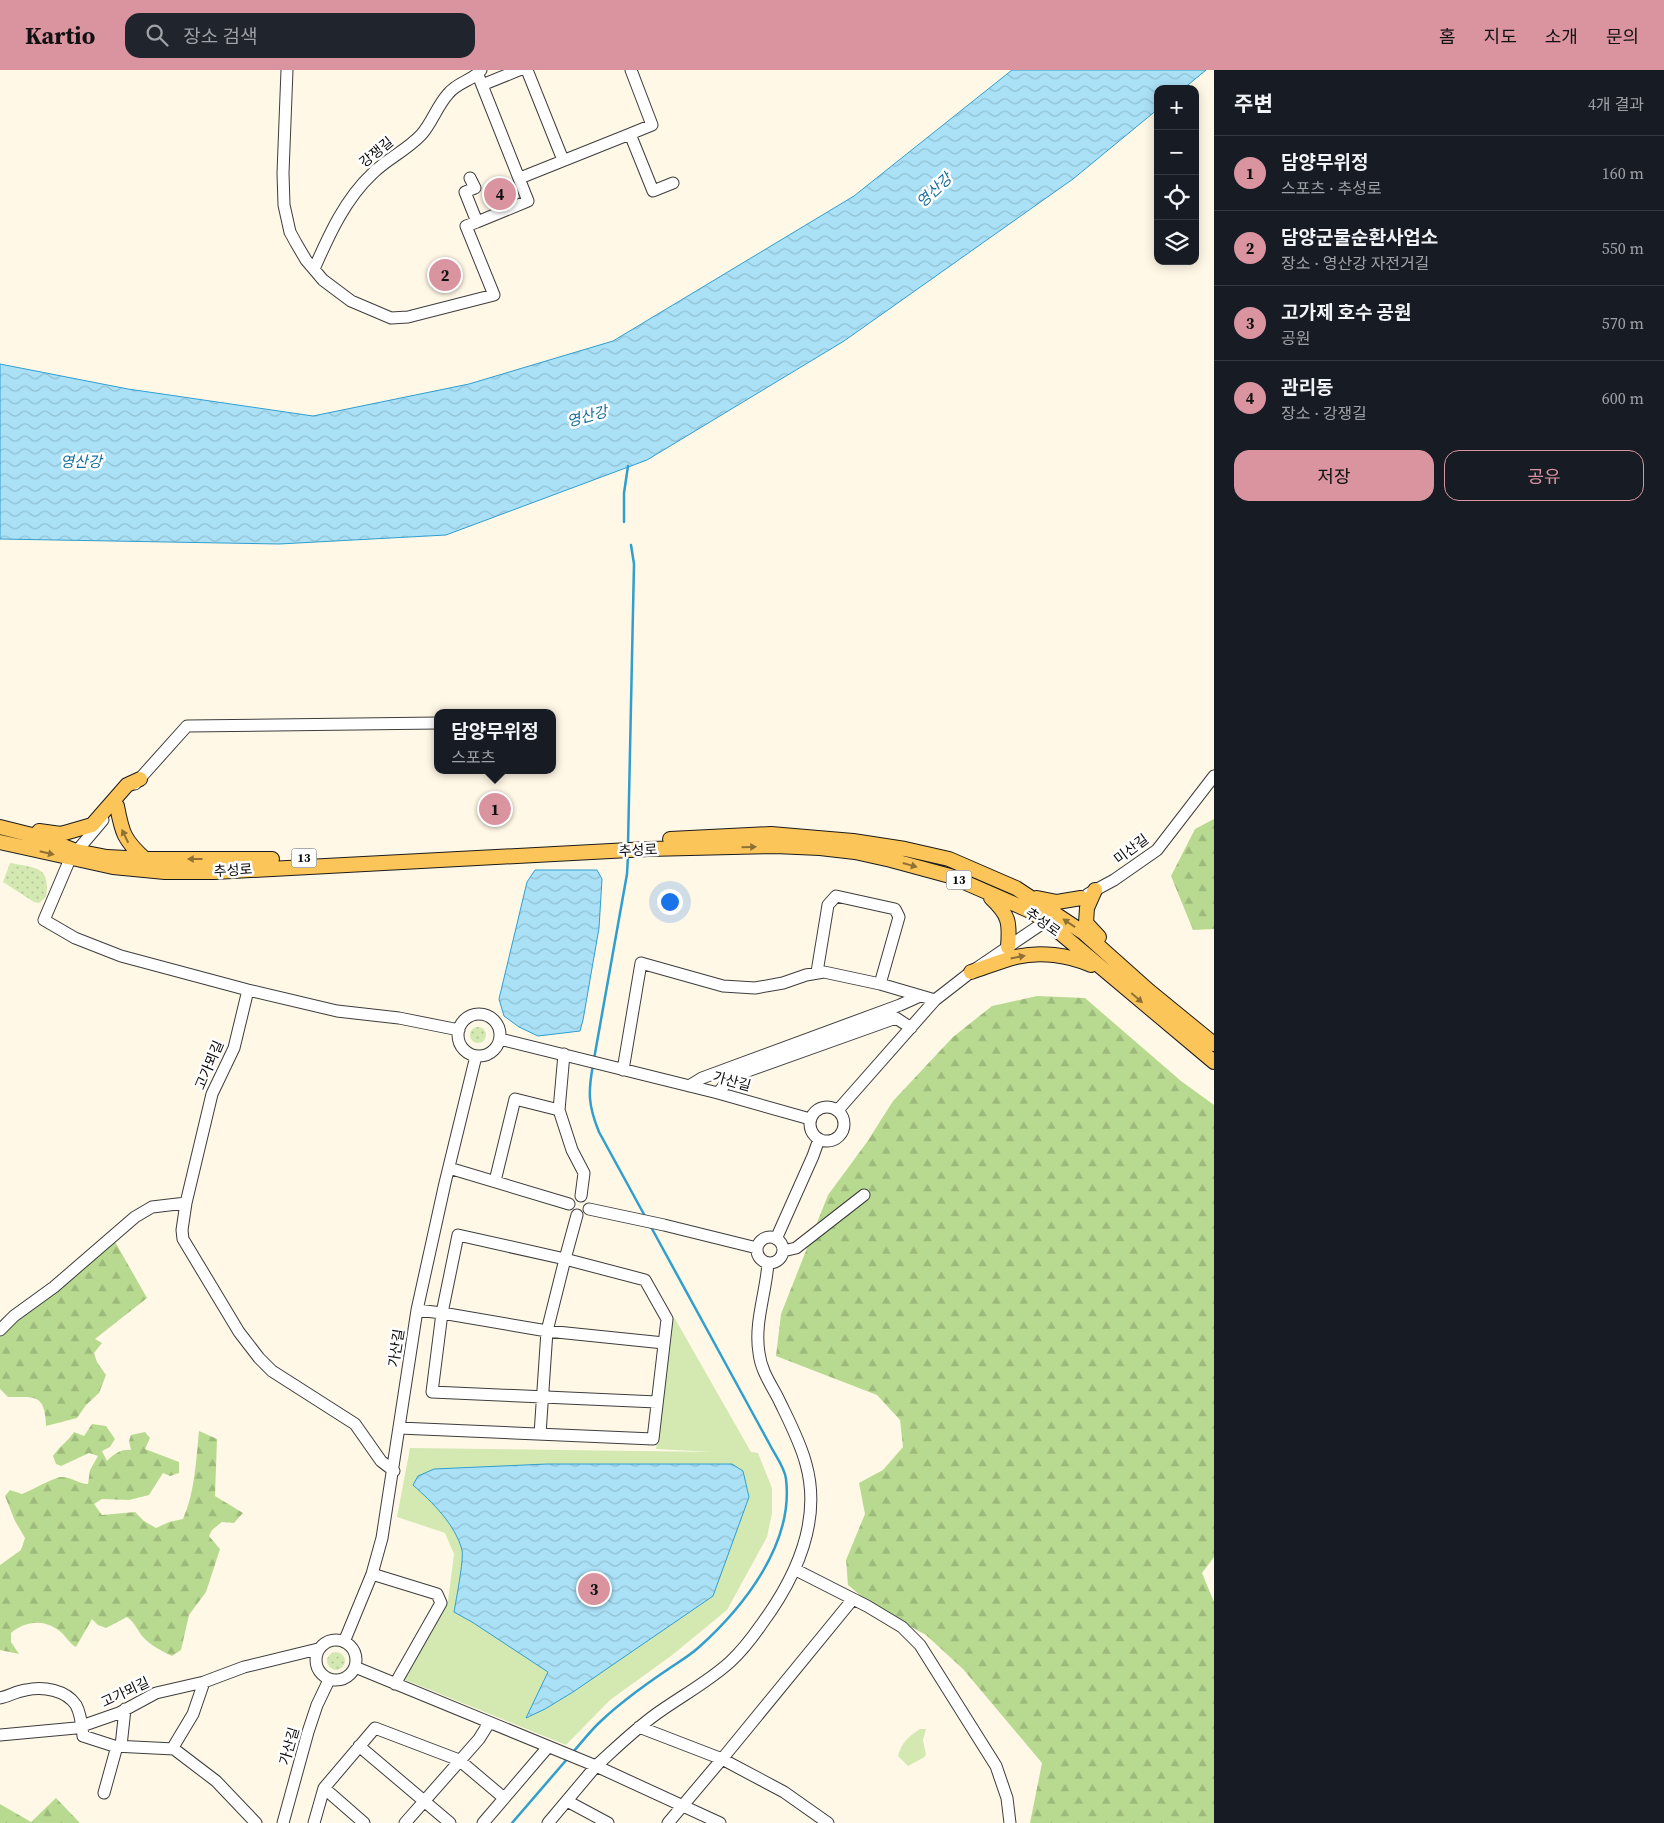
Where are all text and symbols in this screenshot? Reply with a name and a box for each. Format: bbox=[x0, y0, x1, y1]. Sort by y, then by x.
search box bbox=[125, 13, 475, 58]
text: Kartio bbox=[25, 19, 95, 52]
icon: search bbox=[143, 21, 171, 49]
text: 장소 검색 bbox=[183, 23, 258, 49]
text: 홈 bbox=[1439, 24, 1456, 49]
text: 지도 bbox=[1484, 24, 1517, 49]
text: 소개 bbox=[1545, 24, 1578, 49]
text: 문의 bbox=[1606, 24, 1639, 49]
map controls bbox=[1154, 85, 1199, 265]
button: + bbox=[1154, 85, 1199, 130]
text: 주변 bbox=[1234, 89, 1273, 118]
text: 4개 결과 bbox=[1588, 93, 1644, 115]
button: − bbox=[1154, 130, 1199, 175]
street label: 강쟁길 bbox=[355, 132, 397, 172]
text: 담양무위정 bbox=[1281, 149, 1368, 175]
text: 1 bbox=[1246, 162, 1254, 184]
text: 160 m bbox=[1602, 162, 1644, 184]
water label: 영산강 bbox=[912, 167, 958, 212]
pin: 4 bbox=[484, 175, 516, 213]
button: locate bbox=[1154, 175, 1199, 220]
text: 스포츠 · 추성로 bbox=[1281, 177, 1382, 199]
button: layers bbox=[1154, 220, 1199, 265]
text: 담양군물순환사업소 bbox=[1281, 224, 1438, 250]
text: 2 bbox=[1246, 237, 1254, 259]
text: 550 m bbox=[1602, 237, 1644, 259]
text: 장소 · 영산강 자전거길 bbox=[1281, 252, 1429, 274]
pin: 2 bbox=[429, 256, 461, 294]
text: 고가제 호수 공원 bbox=[1281, 299, 1412, 325]
text: 3 bbox=[1246, 312, 1254, 334]
text: 570 m bbox=[1602, 312, 1644, 334]
text: 공원 bbox=[1281, 327, 1310, 349]
text: 관리동 bbox=[1281, 374, 1333, 400]
text: 4 bbox=[1246, 387, 1254, 409]
text: 600 m bbox=[1602, 387, 1644, 409]
water label: 영산강 bbox=[564, 400, 612, 432]
text: 장소 · 강쟁길 bbox=[1281, 402, 1367, 424]
button: 저장 bbox=[1234, 450, 1434, 501]
button: 공유 bbox=[1444, 450, 1644, 501]
water label: 영산강 bbox=[60, 451, 104, 472]
popup bbox=[434, 709, 556, 774]
text: 담양무위정 bbox=[451, 718, 539, 744]
text: 스포츠 bbox=[451, 746, 495, 768]
pin: 1 bbox=[479, 790, 511, 828]
one-way arrow bbox=[121, 829, 129, 843]
street label: 미산길 bbox=[1110, 829, 1152, 869]
street label: 추성로 bbox=[618, 839, 658, 861]
one-way arrow bbox=[741, 842, 757, 850]
road number: 13 bbox=[292, 848, 316, 868]
one-way arrow bbox=[40, 849, 55, 857]
one-way arrow bbox=[187, 855, 203, 863]
street label: 추성로 bbox=[213, 859, 253, 881]
one-way arrow bbox=[902, 861, 917, 869]
road number: 13 bbox=[946, 870, 972, 890]
your location bbox=[657, 889, 683, 915]
street label: 추성로 bbox=[1021, 903, 1065, 941]
one-way arrow bbox=[1063, 918, 1076, 928]
one-way arrow bbox=[1010, 953, 1026, 961]
one-way arrow bbox=[1131, 992, 1143, 1004]
street label: 고가뫼길 bbox=[190, 1037, 228, 1093]
street label: 가산길 bbox=[711, 1066, 753, 1096]
street label: 가산길 bbox=[383, 1327, 409, 1369]
pin: 3 bbox=[578, 1570, 610, 1608]
street label: 고가뫼길 bbox=[97, 1672, 153, 1712]
street label: 가산길 bbox=[274, 1725, 304, 1767]

